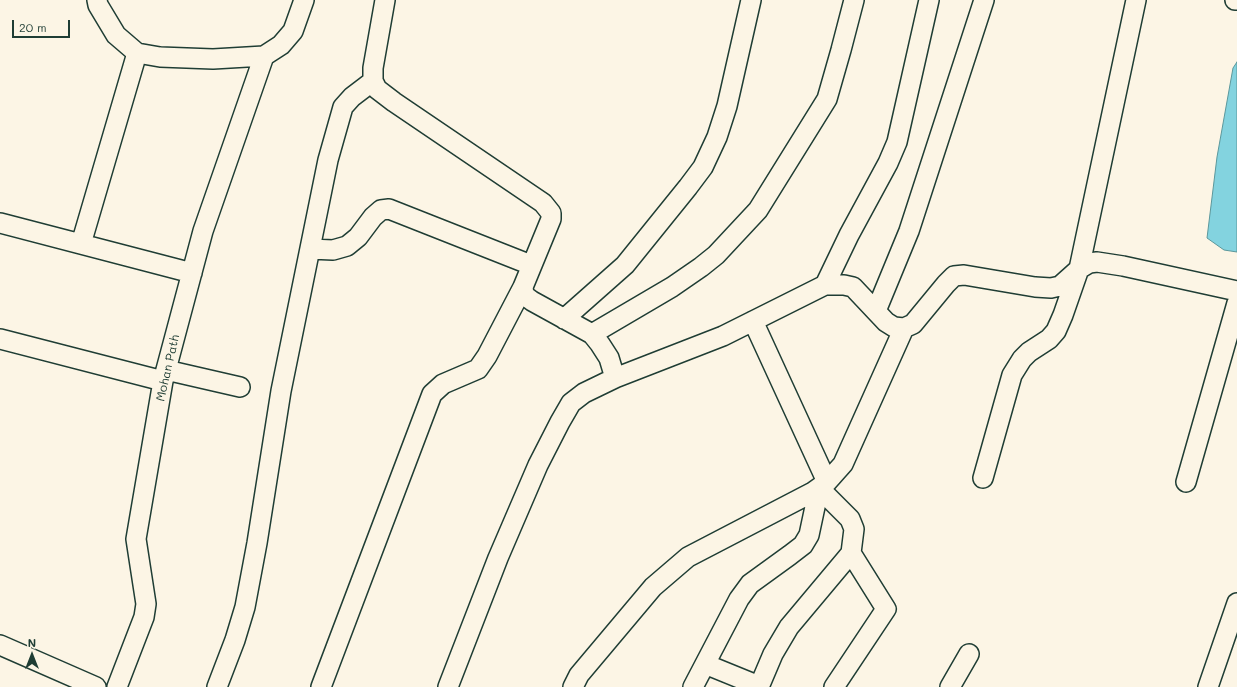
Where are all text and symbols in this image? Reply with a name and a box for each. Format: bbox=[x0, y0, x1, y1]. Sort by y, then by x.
scale bar bbox=[14, 12, 72, 38]
text: 20 m bbox=[19, 19, 47, 35]
street label: Mohan Path bbox=[153, 333, 183, 403]
north arrow bbox=[12, 635, 52, 675]
text: N bbox=[28, 635, 36, 650]

